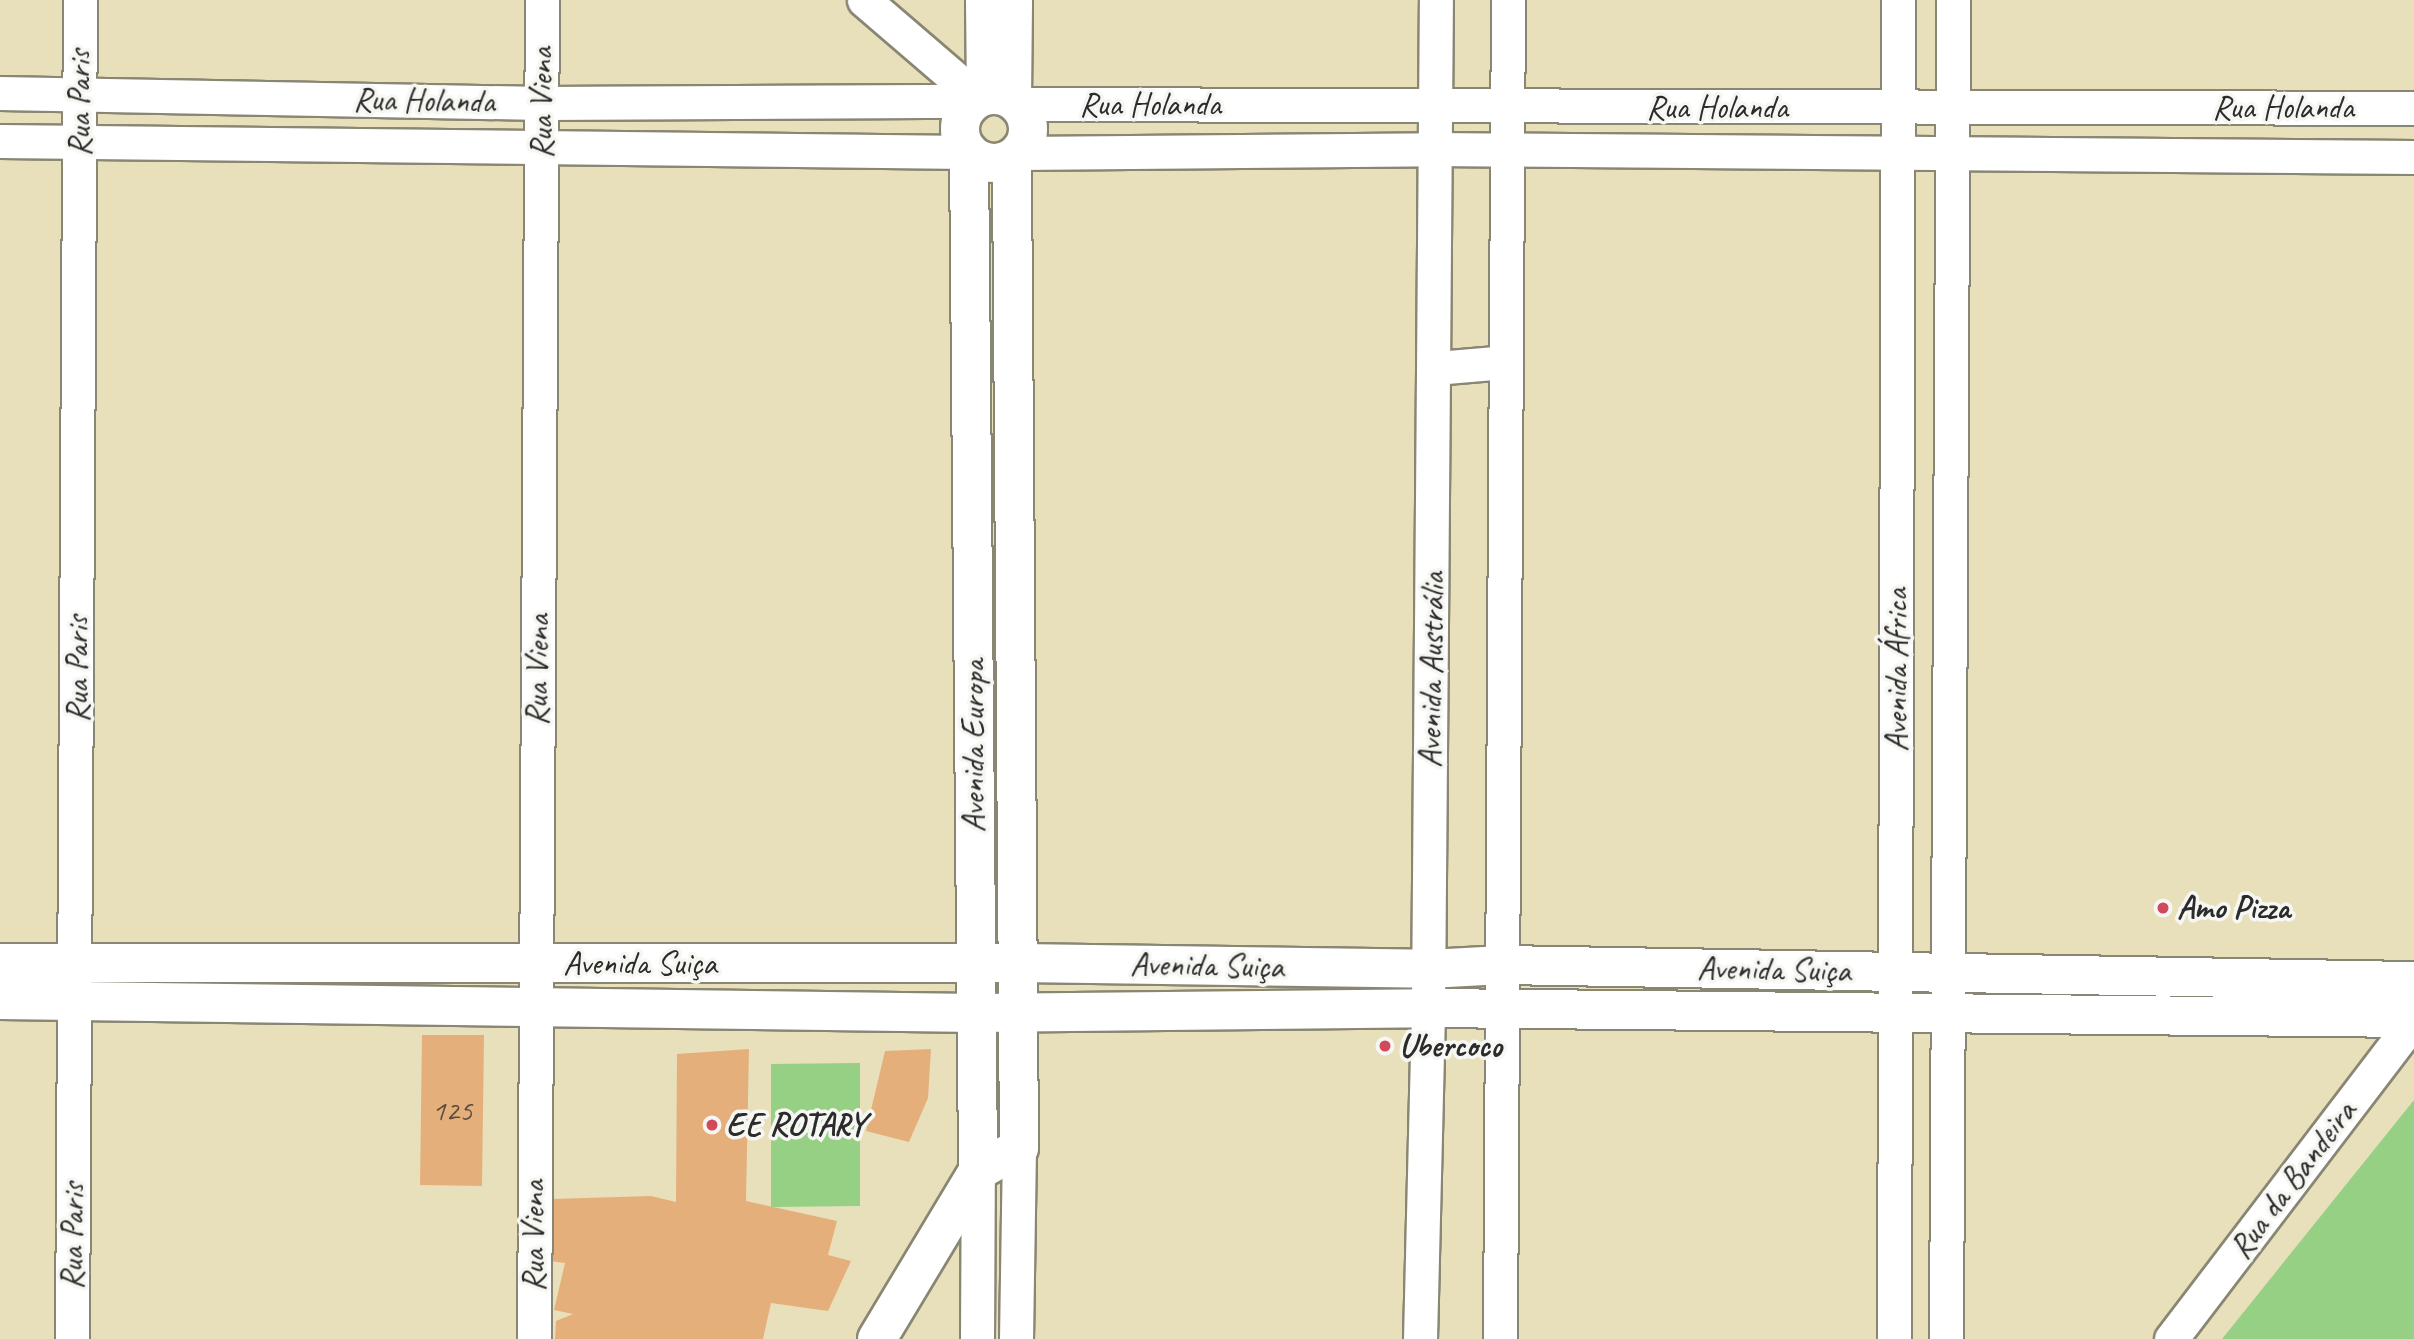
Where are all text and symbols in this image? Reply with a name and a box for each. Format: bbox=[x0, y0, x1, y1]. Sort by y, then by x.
street label: Rua Viena bbox=[522, 47, 562, 159]
street label: Rua Paris bbox=[60, 49, 100, 157]
street label: Rua Holanda bbox=[353, 80, 495, 122]
street label: Rua Holanda bbox=[1080, 85, 1220, 125]
street label: Rua Holanda bbox=[1647, 88, 1787, 128]
street label: Rua Holanda bbox=[2213, 88, 2353, 128]
street label: Avenida Austrália bbox=[1410, 572, 1454, 768]
street label: Avenida África bbox=[1877, 588, 1917, 752]
street label: Rua Viena bbox=[517, 614, 559, 726]
street label: Rua Paris bbox=[58, 615, 98, 723]
street label: Avenida Europa bbox=[954, 660, 994, 832]
place label: Amo Pizza bbox=[2177, 888, 2290, 928]
marker: Amo Pizza bbox=[2155, 900, 2171, 916]
street label: Avenida Suiça bbox=[563, 944, 717, 984]
street label: Avenida Suiça bbox=[1130, 945, 1284, 987]
street label: Avenida Suiça bbox=[1697, 949, 1851, 991]
place label: Ubercoco bbox=[1399, 1026, 1502, 1066]
marker: Ubercoco bbox=[1377, 1038, 1393, 1054]
house number: 125 bbox=[432, 1092, 472, 1128]
street label: Rua da Bandeira bbox=[2221, 1093, 2365, 1267]
place label: EE ROTARY bbox=[726, 1105, 865, 1145]
marker: EE ROTARY bbox=[704, 1117, 720, 1133]
street label: Rua Viena bbox=[514, 1180, 554, 1292]
street label: Rua Paris bbox=[52, 1182, 94, 1290]

